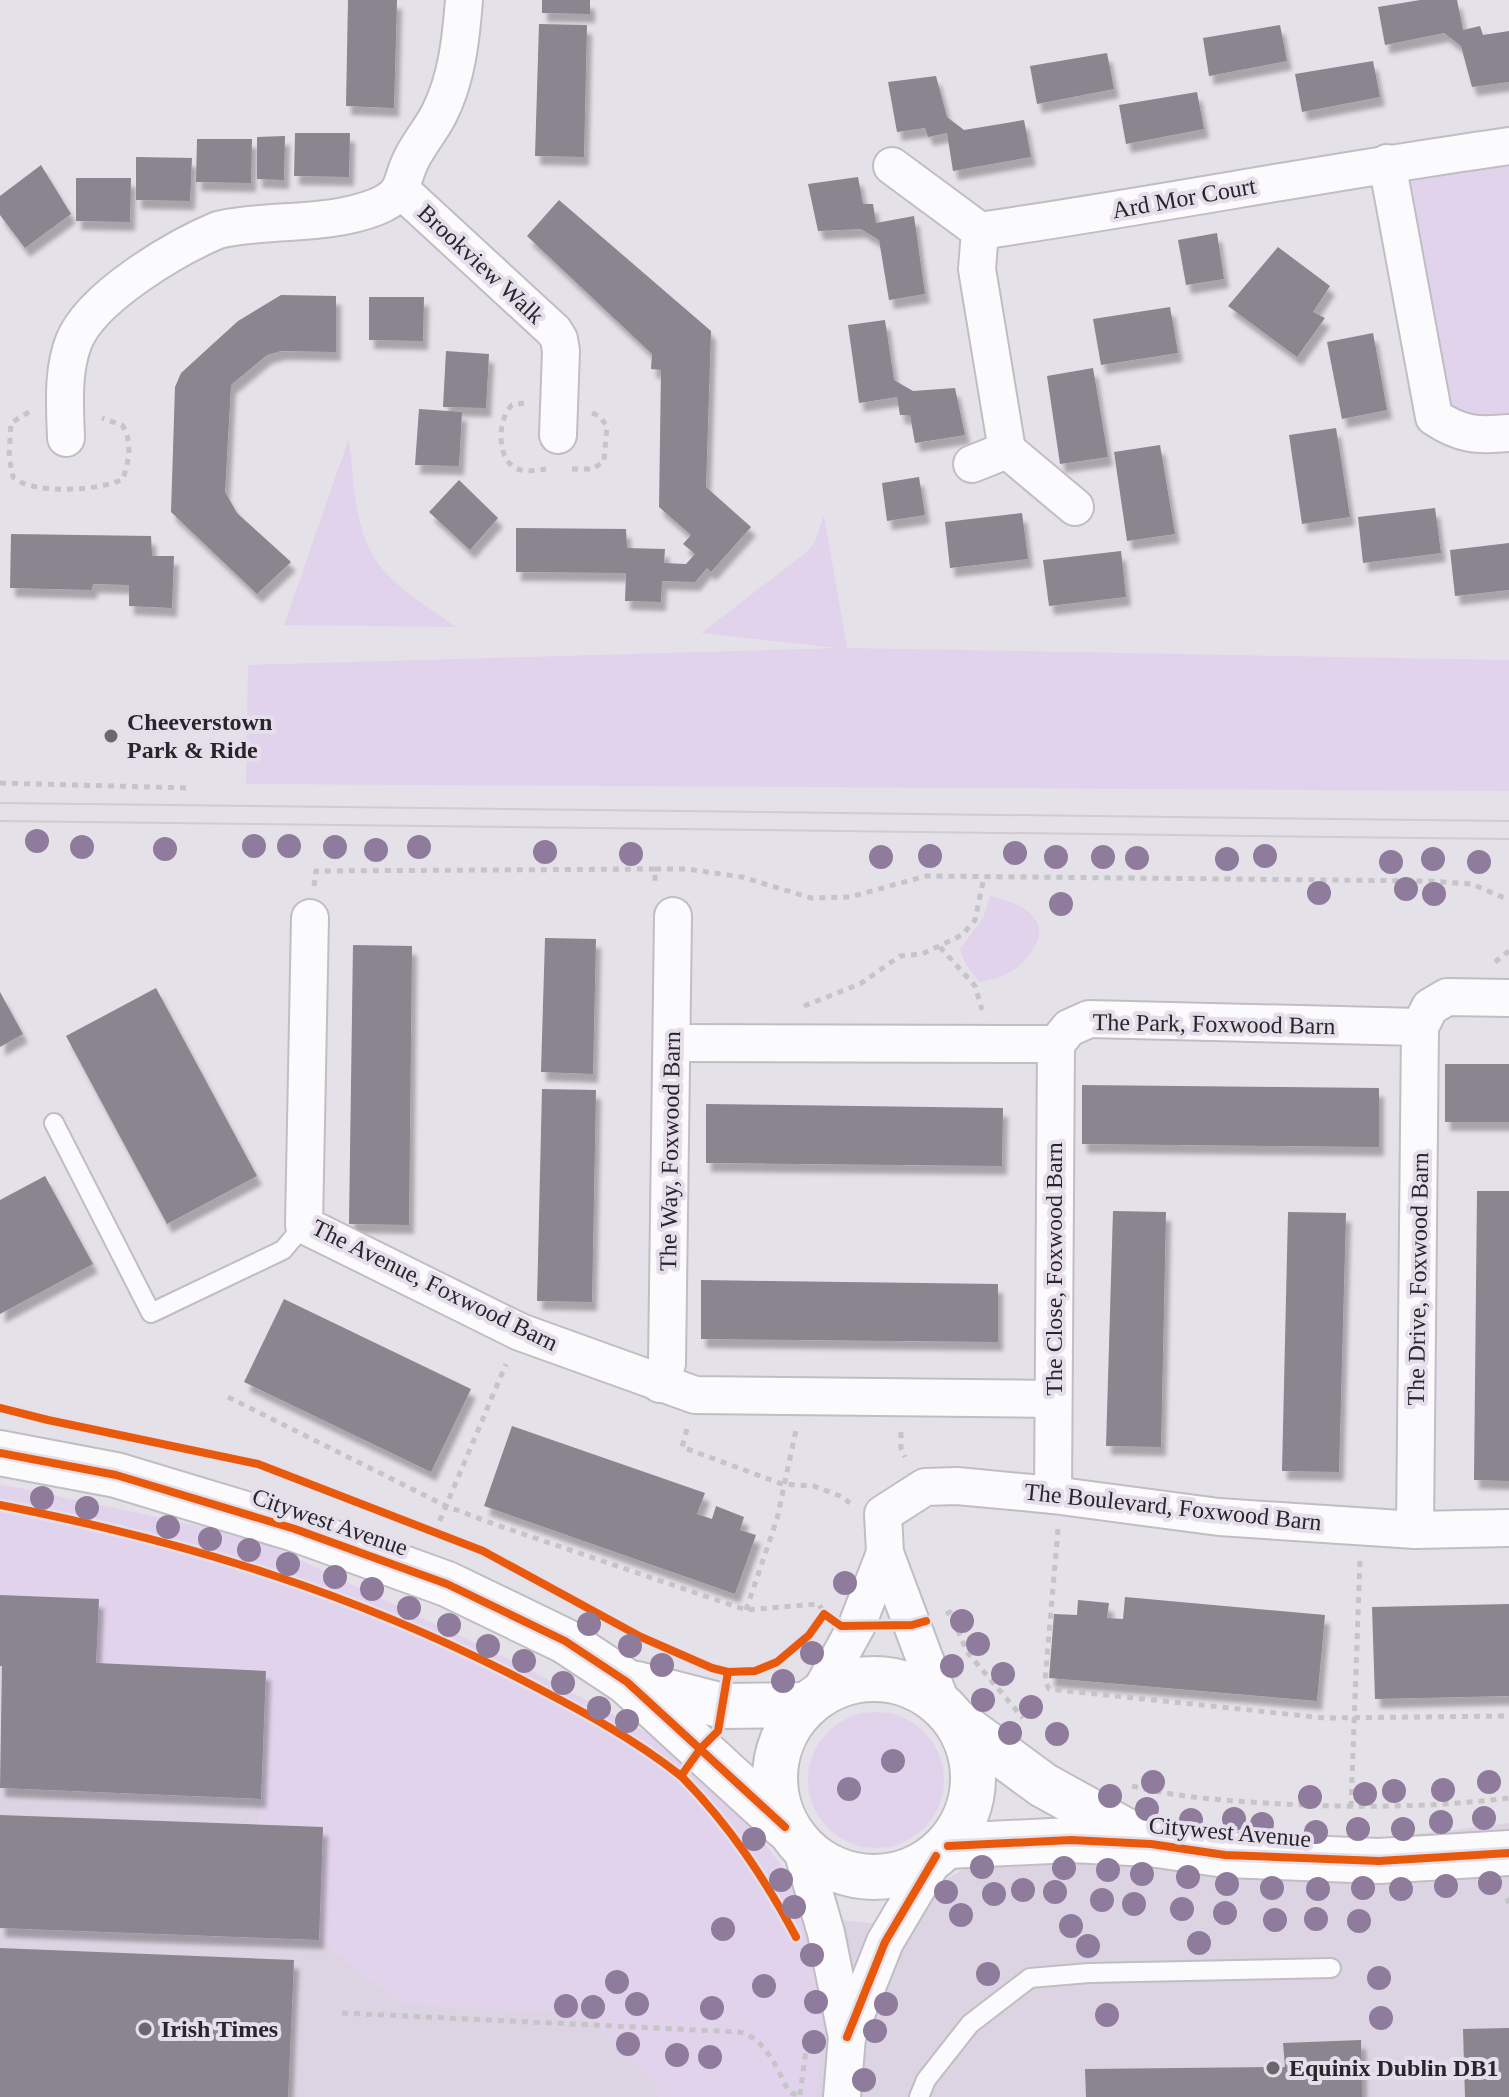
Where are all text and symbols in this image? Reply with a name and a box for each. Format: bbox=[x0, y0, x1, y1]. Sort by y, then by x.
street label: Ard Mor Court bbox=[1110, 173, 1258, 223]
street label: Brookview Walk bbox=[413, 199, 549, 329]
place label: Cheeverstown Park & Ride bbox=[127, 709, 272, 763]
marker: Cheeverstown Park & Ride bbox=[102, 727, 120, 745]
street label: The Park, Foxwood Barn bbox=[1092, 1009, 1336, 1039]
street label: The Way, Foxwood Barn bbox=[655, 1031, 685, 1271]
street label: The Close, Foxwood Barn bbox=[1041, 1142, 1067, 1396]
street label: The Drive, Foxwood Barn bbox=[1403, 1152, 1433, 1406]
street label: The Avenue, Foxwood Barn bbox=[308, 1214, 562, 1356]
street label: The Boulevard, Foxwood Barn bbox=[1023, 1478, 1323, 1536]
street label: Citywest Avenue bbox=[249, 1483, 411, 1561]
street label: Citywest Avenue bbox=[1148, 1812, 1312, 1852]
place label: Irish Times bbox=[161, 2016, 278, 2042]
marker: Irish Times bbox=[136, 2020, 154, 2038]
place label: Equinix Dublin DB1 bbox=[1289, 2055, 1498, 2081]
marker: Equinix Dublin DB1 bbox=[1264, 2059, 1282, 2077]

